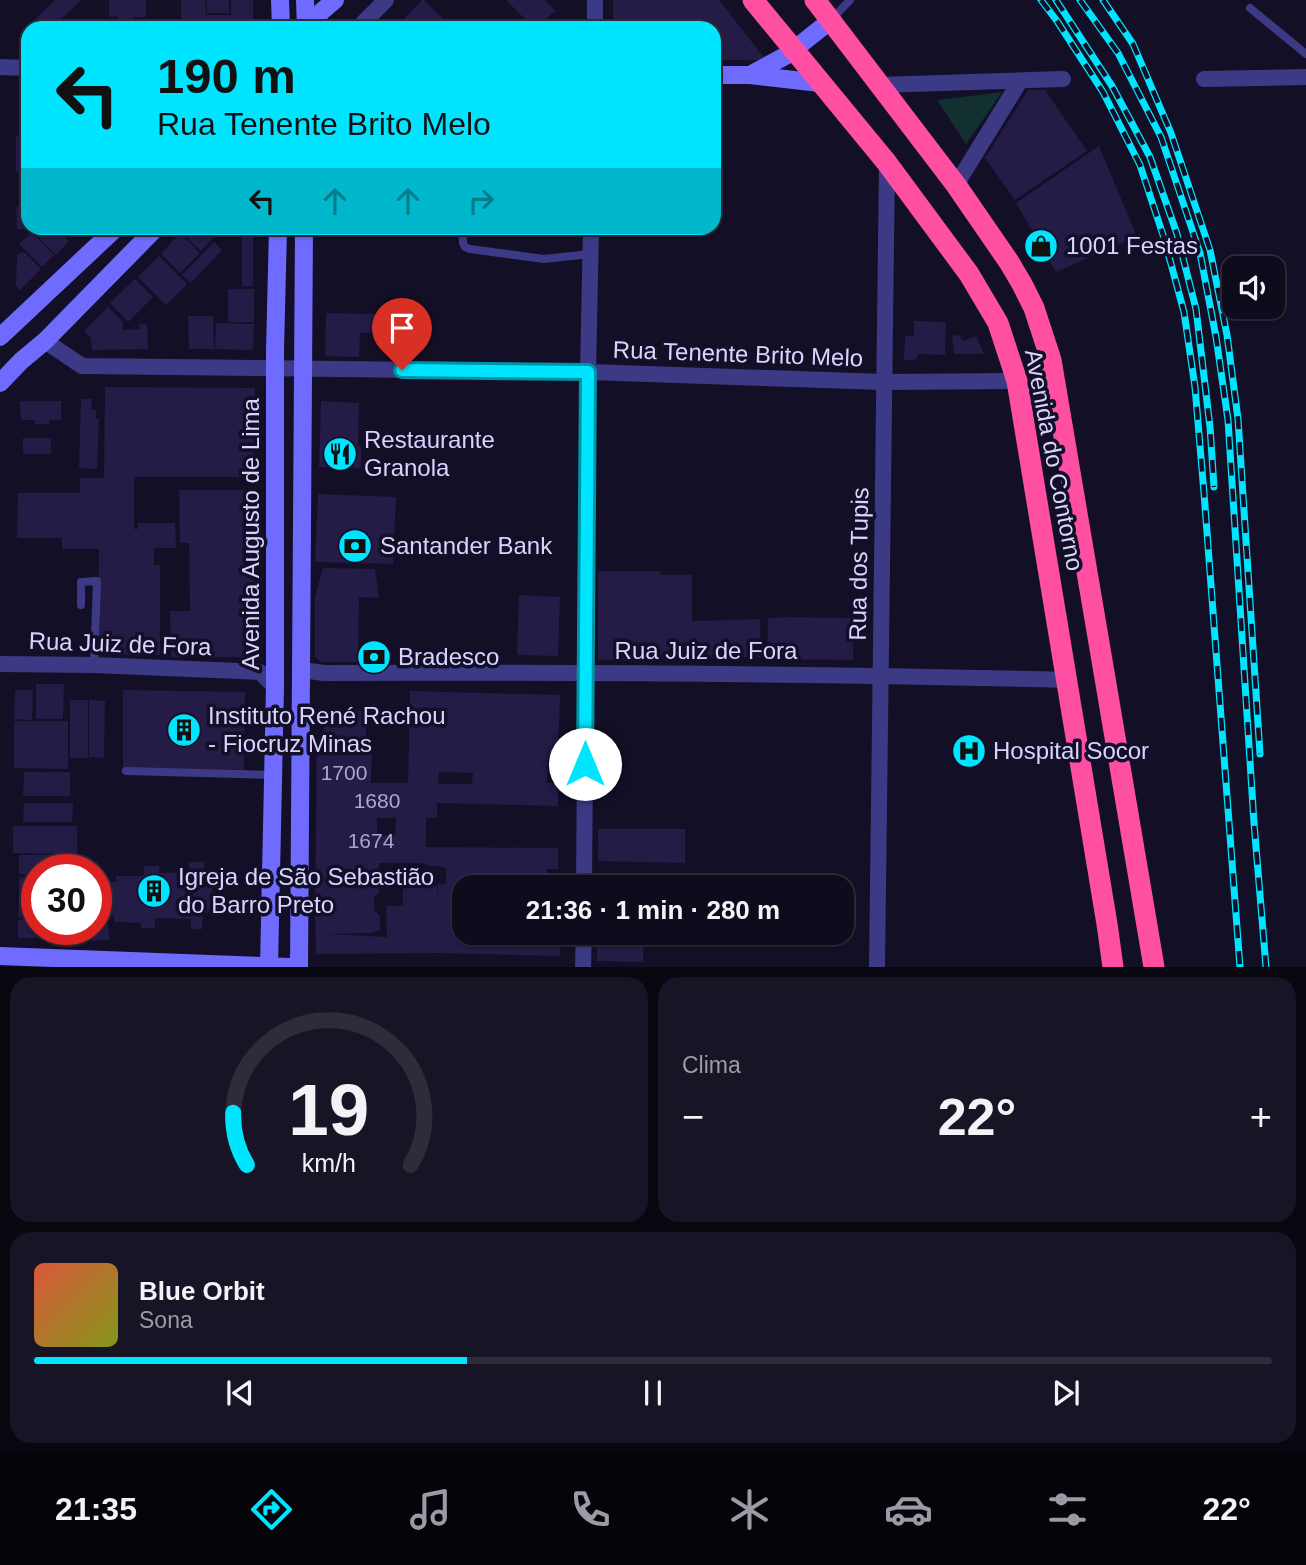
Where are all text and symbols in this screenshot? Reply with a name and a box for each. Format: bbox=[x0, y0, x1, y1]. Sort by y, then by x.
icon: left bbox=[42, 49, 133, 140]
text: 190 m bbox=[157, 49, 296, 103]
text: Rua Tenente Brito Melo bbox=[157, 106, 491, 142]
icon: left bbox=[243, 182, 281, 220]
icon: ahead bbox=[316, 182, 354, 220]
icon: ahead bbox=[389, 182, 427, 220]
icon: right bbox=[462, 182, 500, 220]
shop icon: 1001 Festas bbox=[1022, 227, 1060, 265]
place label: 1001 Festas bbox=[1066, 232, 1198, 259]
map controls bbox=[1222, 256, 1285, 319]
button: sound bbox=[1222, 256, 1285, 319]
pin bbox=[372, 298, 432, 370]
icon: arrive bbox=[383, 309, 421, 347]
street label: Rua Tenente Brito Melo bbox=[612, 336, 864, 371]
street label: Avenida do Contorno bbox=[1020, 347, 1089, 573]
street label: Avenida Augusto de Lima bbox=[237, 397, 264, 670]
place label: Restaurante Granola bbox=[364, 426, 495, 481]
restaurant icon: Restaurante Granola bbox=[321, 435, 359, 473]
street label: Rua dos Tupis bbox=[844, 487, 873, 641]
bank icon: Santander Bank bbox=[336, 527, 374, 565]
place label: Santander Bank bbox=[380, 532, 553, 559]
street label: Rua Juiz de Fora bbox=[28, 627, 212, 660]
street label: Rua Juiz de Fora bbox=[615, 637, 798, 664]
bank icon: Bradesco bbox=[355, 638, 393, 676]
place label: Bradesco bbox=[398, 643, 499, 670]
place label: Instituto René Rachou - Fiocruz Minas bbox=[208, 702, 445, 757]
building icon: Instituto René Rachou - Fiocruz Minas bbox=[165, 711, 203, 749]
position arrow bbox=[548, 727, 622, 801]
hospital icon: Hospital Socor bbox=[950, 732, 988, 770]
place label: Hospital Socor bbox=[993, 737, 1149, 764]
house number: 1700 bbox=[321, 761, 367, 784]
house number: 1680 bbox=[354, 789, 400, 812]
house number: 1674 bbox=[348, 829, 395, 852]
speed limit sign: 30 bbox=[21, 854, 112, 945]
place label: Igreja de São Sebastião do Barro Preto bbox=[178, 863, 434, 918]
building icon: Igreja de São Sebastião do Barro Preto bbox=[135, 872, 173, 910]
text: 21:36 · 1 min · 280 m bbox=[526, 895, 780, 925]
text: Clima bbox=[682, 1052, 741, 1078]
text: 19 bbox=[289, 1070, 369, 1151]
text: 22° bbox=[938, 1088, 1016, 1146]
text: − bbox=[682, 1096, 704, 1138]
text: + bbox=[1250, 1096, 1272, 1138]
text: km/h bbox=[302, 1149, 356, 1177]
text: Blue Orbit bbox=[139, 1276, 265, 1306]
text: Sona bbox=[139, 1307, 193, 1333]
icon: previous bbox=[221, 1374, 259, 1412]
icon: pause bbox=[634, 1374, 672, 1412]
icon: next bbox=[1047, 1374, 1085, 1412]
icon: directions bbox=[247, 1485, 296, 1534]
icon: music bbox=[406, 1485, 455, 1534]
icon: phone bbox=[566, 1485, 615, 1534]
icon: climate bbox=[725, 1485, 774, 1534]
icon: car bbox=[884, 1485, 933, 1534]
icon: filters bbox=[1043, 1485, 1092, 1534]
text: 21:35 bbox=[55, 1491, 137, 1527]
text: 22° bbox=[1202, 1491, 1251, 1527]

